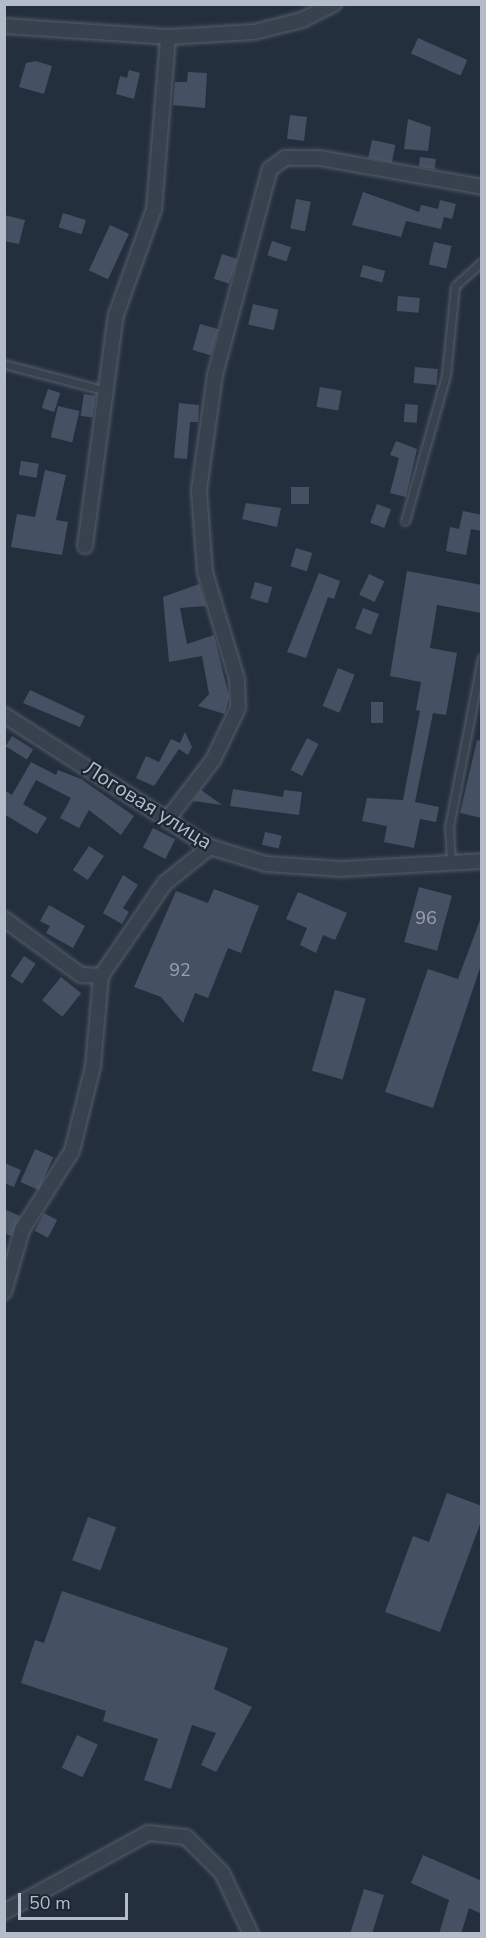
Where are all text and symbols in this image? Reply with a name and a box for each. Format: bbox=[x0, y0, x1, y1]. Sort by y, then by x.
street label: Логовая улица bbox=[79, 755, 217, 855]
house number: 96 bbox=[415, 907, 437, 929]
house number: 92 bbox=[169, 959, 191, 981]
scale bar bbox=[21, 1881, 130, 1919]
text: 50 m bbox=[29, 1891, 71, 1915]

